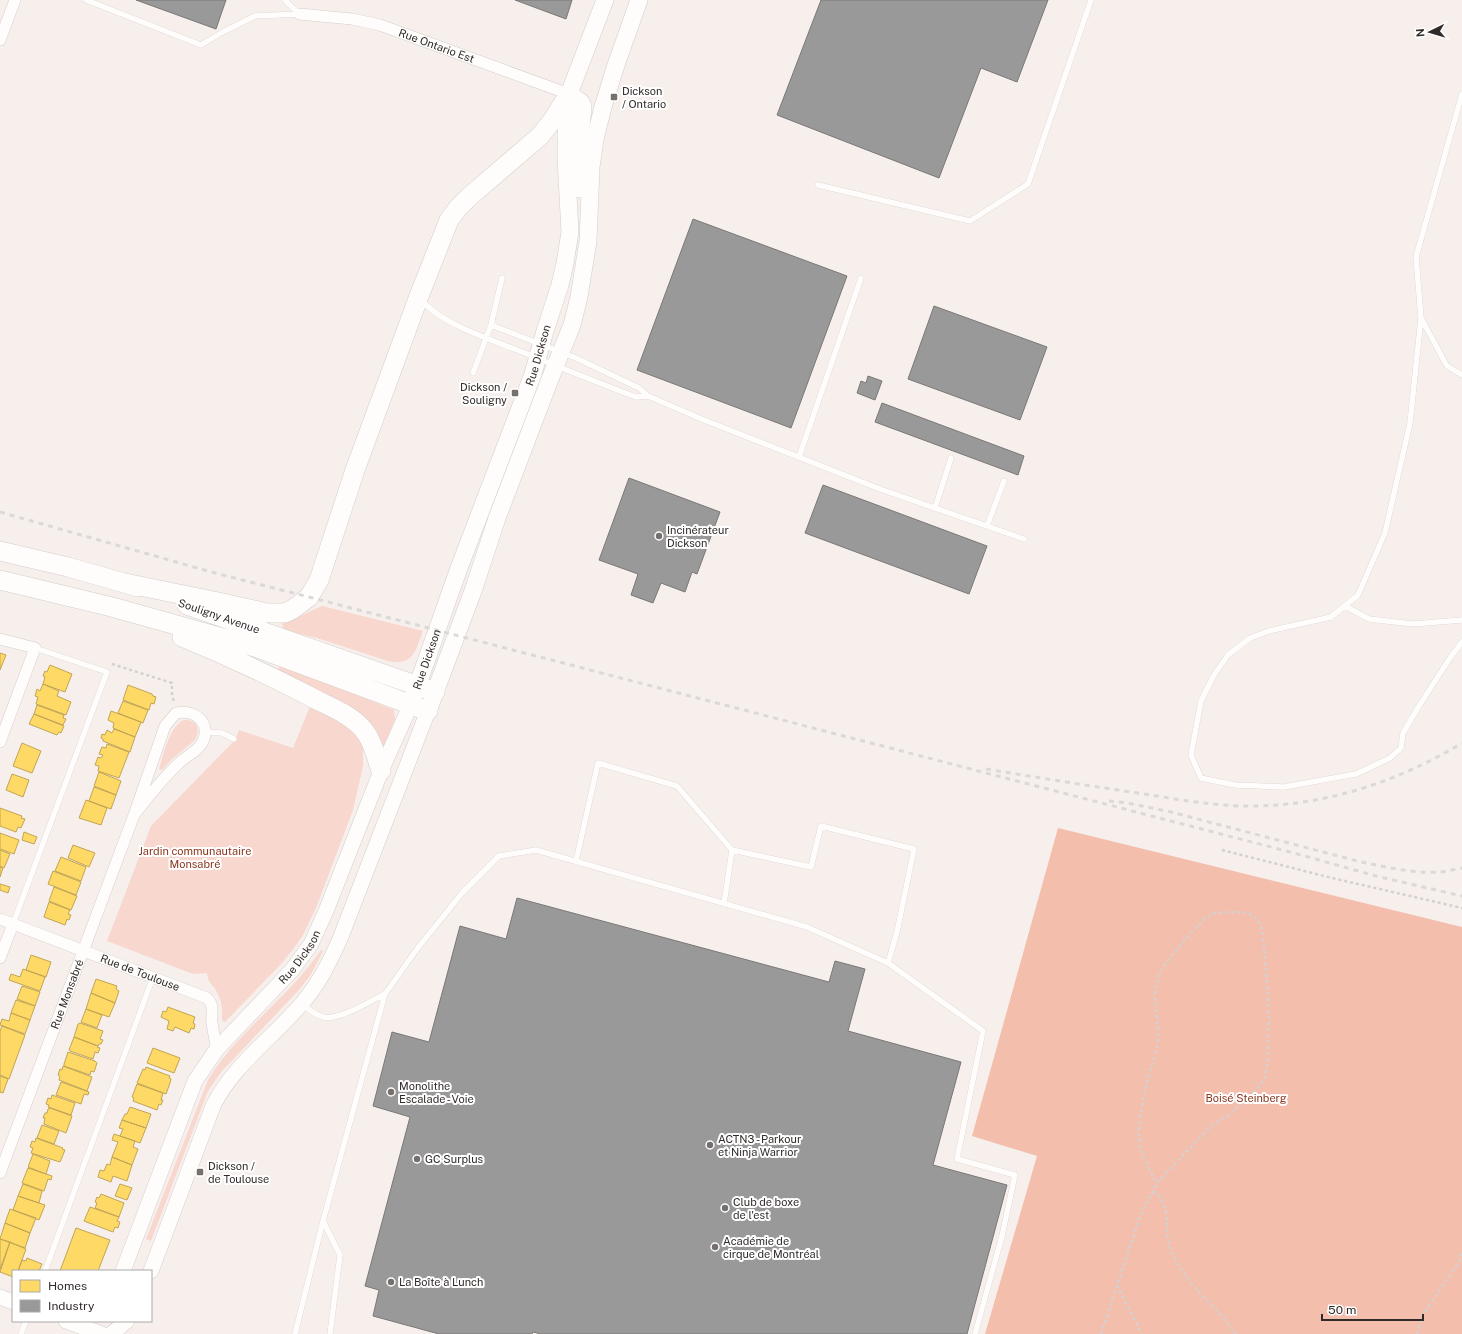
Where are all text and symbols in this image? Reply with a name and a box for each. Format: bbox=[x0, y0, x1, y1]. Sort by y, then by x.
north arrow bbox=[1410, 12, 1450, 52]
street label: Rue Ontario Est bbox=[397, 26, 476, 65]
text: N bbox=[1414, 28, 1426, 38]
place label: Dickson / Ontario bbox=[622, 85, 666, 110]
marker: Dickson / Ontario bbox=[609, 92, 619, 102]
street label: Rue Dickson bbox=[523, 323, 553, 387]
place label: Dickson / Souligny bbox=[460, 381, 507, 406]
marker: Dickson / Souligny bbox=[510, 388, 520, 398]
place label: Incinérateur Dickson bbox=[667, 524, 729, 549]
marker: Incinérateur Dickson bbox=[654, 531, 664, 541]
street label: Souligny Avenue bbox=[177, 596, 261, 636]
street label: Rue Dickson bbox=[410, 628, 443, 691]
park label: Jardin communautaire Monsabré bbox=[139, 845, 251, 870]
street label: Rue Dickson bbox=[276, 928, 322, 986]
street label: Rue de Toulouse bbox=[99, 952, 181, 993]
street label: Rue Monsabré bbox=[48, 958, 85, 1031]
place label: Monolithe Escalade - Voie bbox=[399, 1080, 474, 1105]
marker: Monolithe Escalade - Voie bbox=[386, 1087, 396, 1097]
park label: Boisé Steinberg bbox=[1205, 1092, 1287, 1104]
place label: ACTN3 - Parkour et Ninja Warrior bbox=[718, 1133, 801, 1158]
marker: ACTN3 - Parkour et Ninja Warrior bbox=[705, 1140, 715, 1150]
place label: GC Surplus bbox=[425, 1153, 484, 1165]
marker: GC Surplus bbox=[412, 1154, 422, 1164]
place label: Dickson / de Toulouse bbox=[208, 1160, 269, 1185]
marker: Dickson / de Toulouse bbox=[195, 1167, 205, 1177]
place label: Club de boxe de l'est bbox=[733, 1196, 799, 1221]
marker: Club de boxe de l'est bbox=[720, 1203, 730, 1213]
place label: Académie de cirque de Montréal bbox=[723, 1235, 819, 1260]
marker: Académie de cirque de Montréal bbox=[710, 1242, 720, 1252]
legend bbox=[12, 1270, 152, 1322]
place label: La Boîte à Lunch bbox=[399, 1276, 483, 1288]
marker: La Boîte à Lunch bbox=[386, 1277, 396, 1287]
text: Homes bbox=[48, 1279, 87, 1293]
scale bar bbox=[1322, 1296, 1423, 1322]
text: Industry bbox=[48, 1299, 95, 1313]
text: 50 m bbox=[1328, 1303, 1356, 1317]

